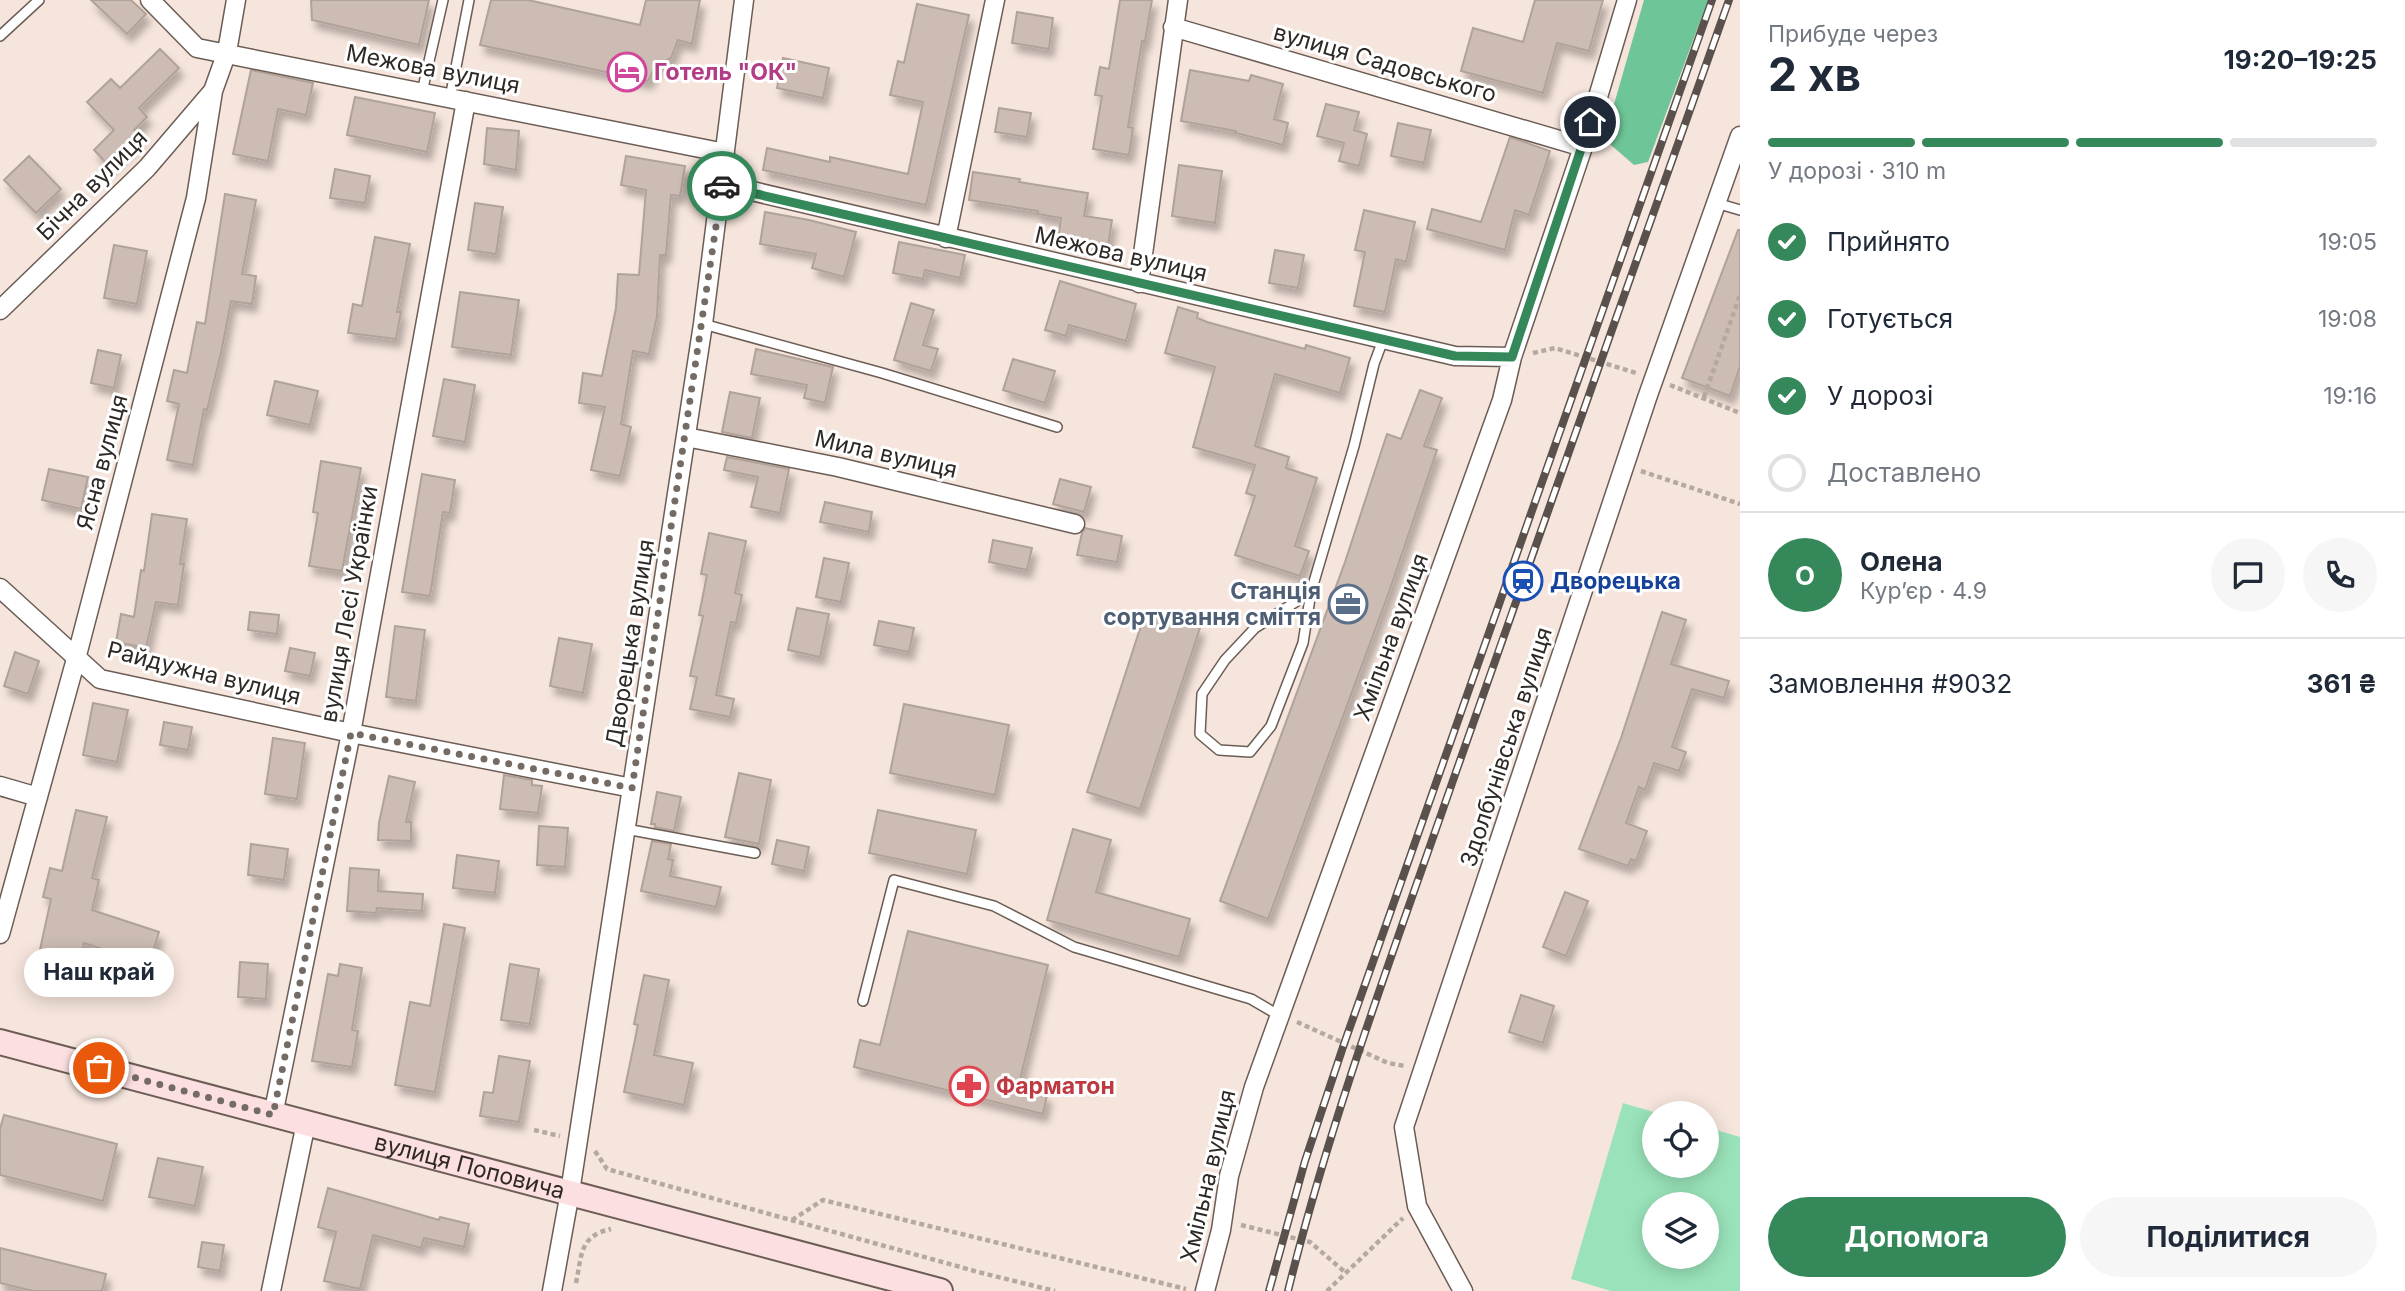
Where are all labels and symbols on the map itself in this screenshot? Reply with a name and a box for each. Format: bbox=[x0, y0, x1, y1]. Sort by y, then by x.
street label: вулиця Садовського bbox=[1270, 18, 1500, 108]
street label: Межова вулиця bbox=[344, 38, 522, 100]
hotel icon: Готель "ОК" bbox=[606, 51, 648, 93]
place label: Готель "ОК" bbox=[654, 58, 797, 86]
pin bbox=[1560, 92, 1620, 152]
street label: Бічна вулиця bbox=[31, 124, 153, 246]
courier bbox=[687, 151, 757, 221]
street label: Межова вулиця bbox=[1032, 221, 1210, 287]
street label: Ясна вулиця bbox=[70, 391, 134, 533]
street label: Мила вулиця bbox=[812, 424, 960, 484]
street label: вулиця Лесі Українки bbox=[314, 484, 384, 724]
street label: Дворецька вулиця bbox=[600, 537, 660, 749]
street label: Хмільна вулиця bbox=[1348, 549, 1434, 725]
station icon: Дворецька bbox=[1502, 560, 1544, 602]
place label: Дворецька bbox=[1550, 567, 1681, 595]
place label: Станція сортування сміття bbox=[1103, 577, 1321, 631]
office icon: Станція сортування сміття bbox=[1327, 583, 1369, 625]
street label: Здолбунівська вулиця bbox=[1454, 624, 1558, 870]
street label: Райдужна вулиця bbox=[104, 635, 304, 711]
callout: Наш край bbox=[24, 949, 174, 998]
pin bbox=[69, 1038, 129, 1098]
pharmacy icon: Фарматон bbox=[948, 1065, 990, 1107]
place label: Фарматон bbox=[996, 1072, 1115, 1100]
street label: Хмільна вулиця bbox=[1175, 1087, 1241, 1265]
street label: вулиця Поповича bbox=[372, 1128, 568, 1205]

